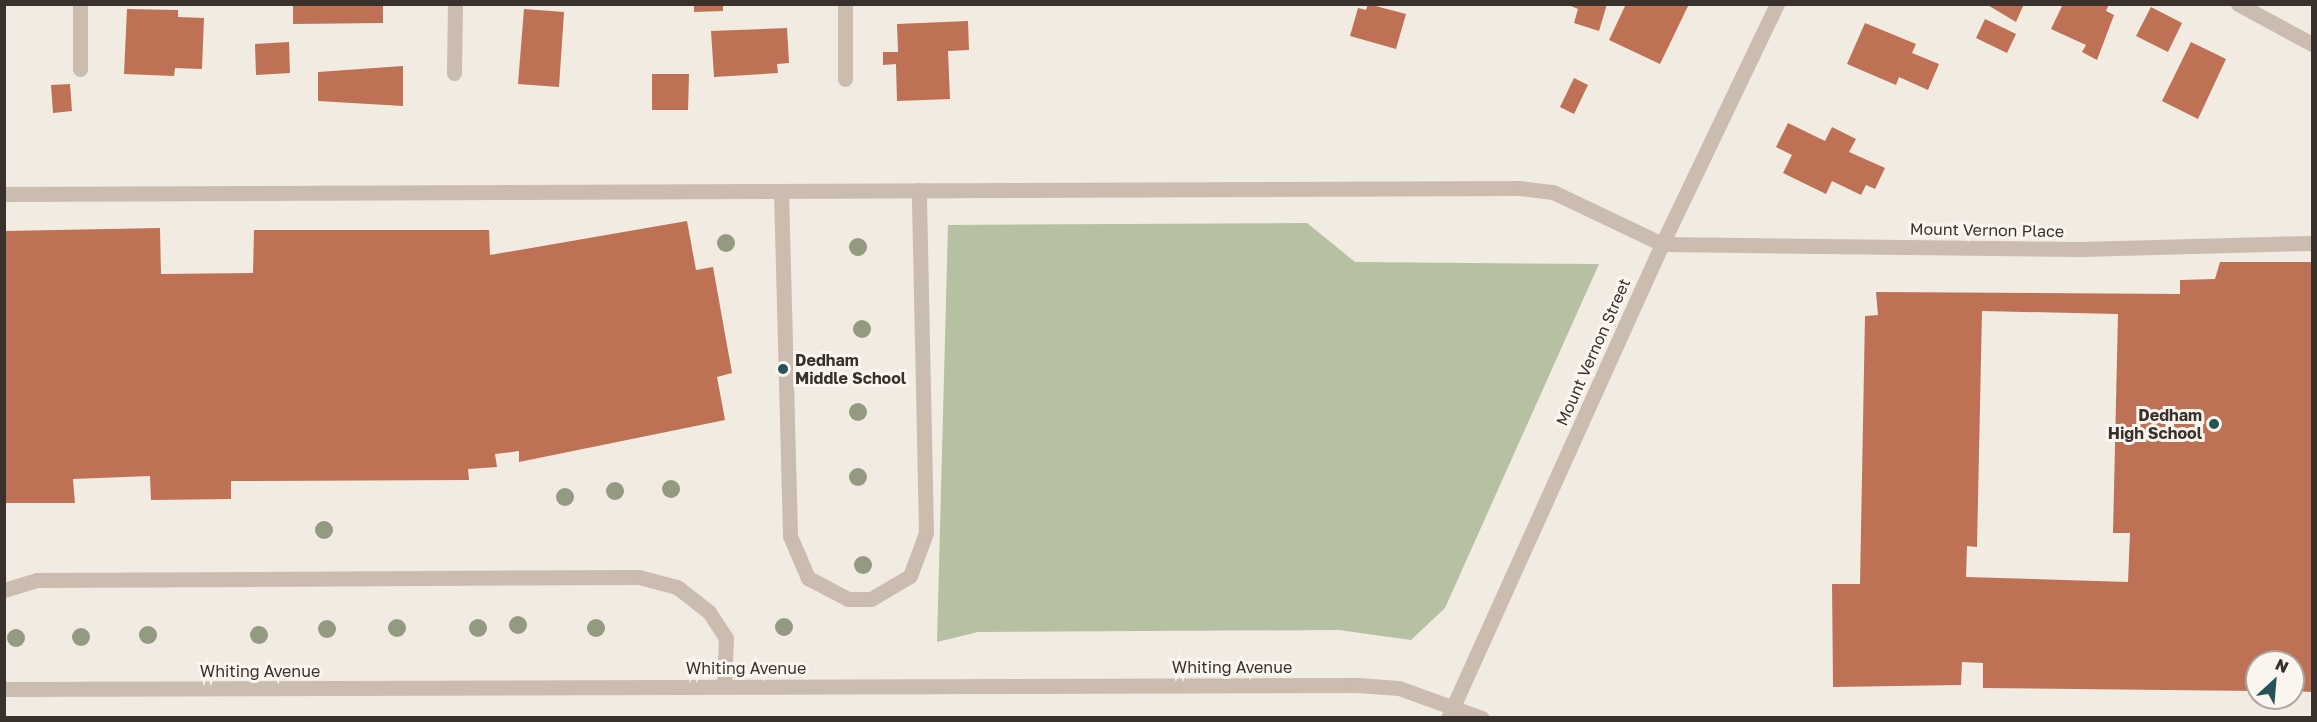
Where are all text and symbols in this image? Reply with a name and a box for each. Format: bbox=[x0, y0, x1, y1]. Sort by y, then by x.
street label: Mount Vernon Place bbox=[1910, 219, 2064, 241]
street label: Mount Vernon Street bbox=[1552, 275, 1634, 429]
place label: Dedham Middle School bbox=[795, 350, 906, 388]
marker: Dedham Middle School bbox=[776, 362, 790, 376]
place label: Dedham High School bbox=[2108, 405, 2202, 443]
marker: Dedham High School bbox=[2207, 417, 2221, 431]
north arrow bbox=[2245, 650, 2305, 710]
text: N bbox=[2272, 654, 2292, 677]
street label: Whiting Avenue bbox=[1172, 657, 1292, 677]
street label: Whiting Avenue bbox=[686, 658, 806, 678]
street label: Whiting Avenue bbox=[200, 661, 320, 681]

